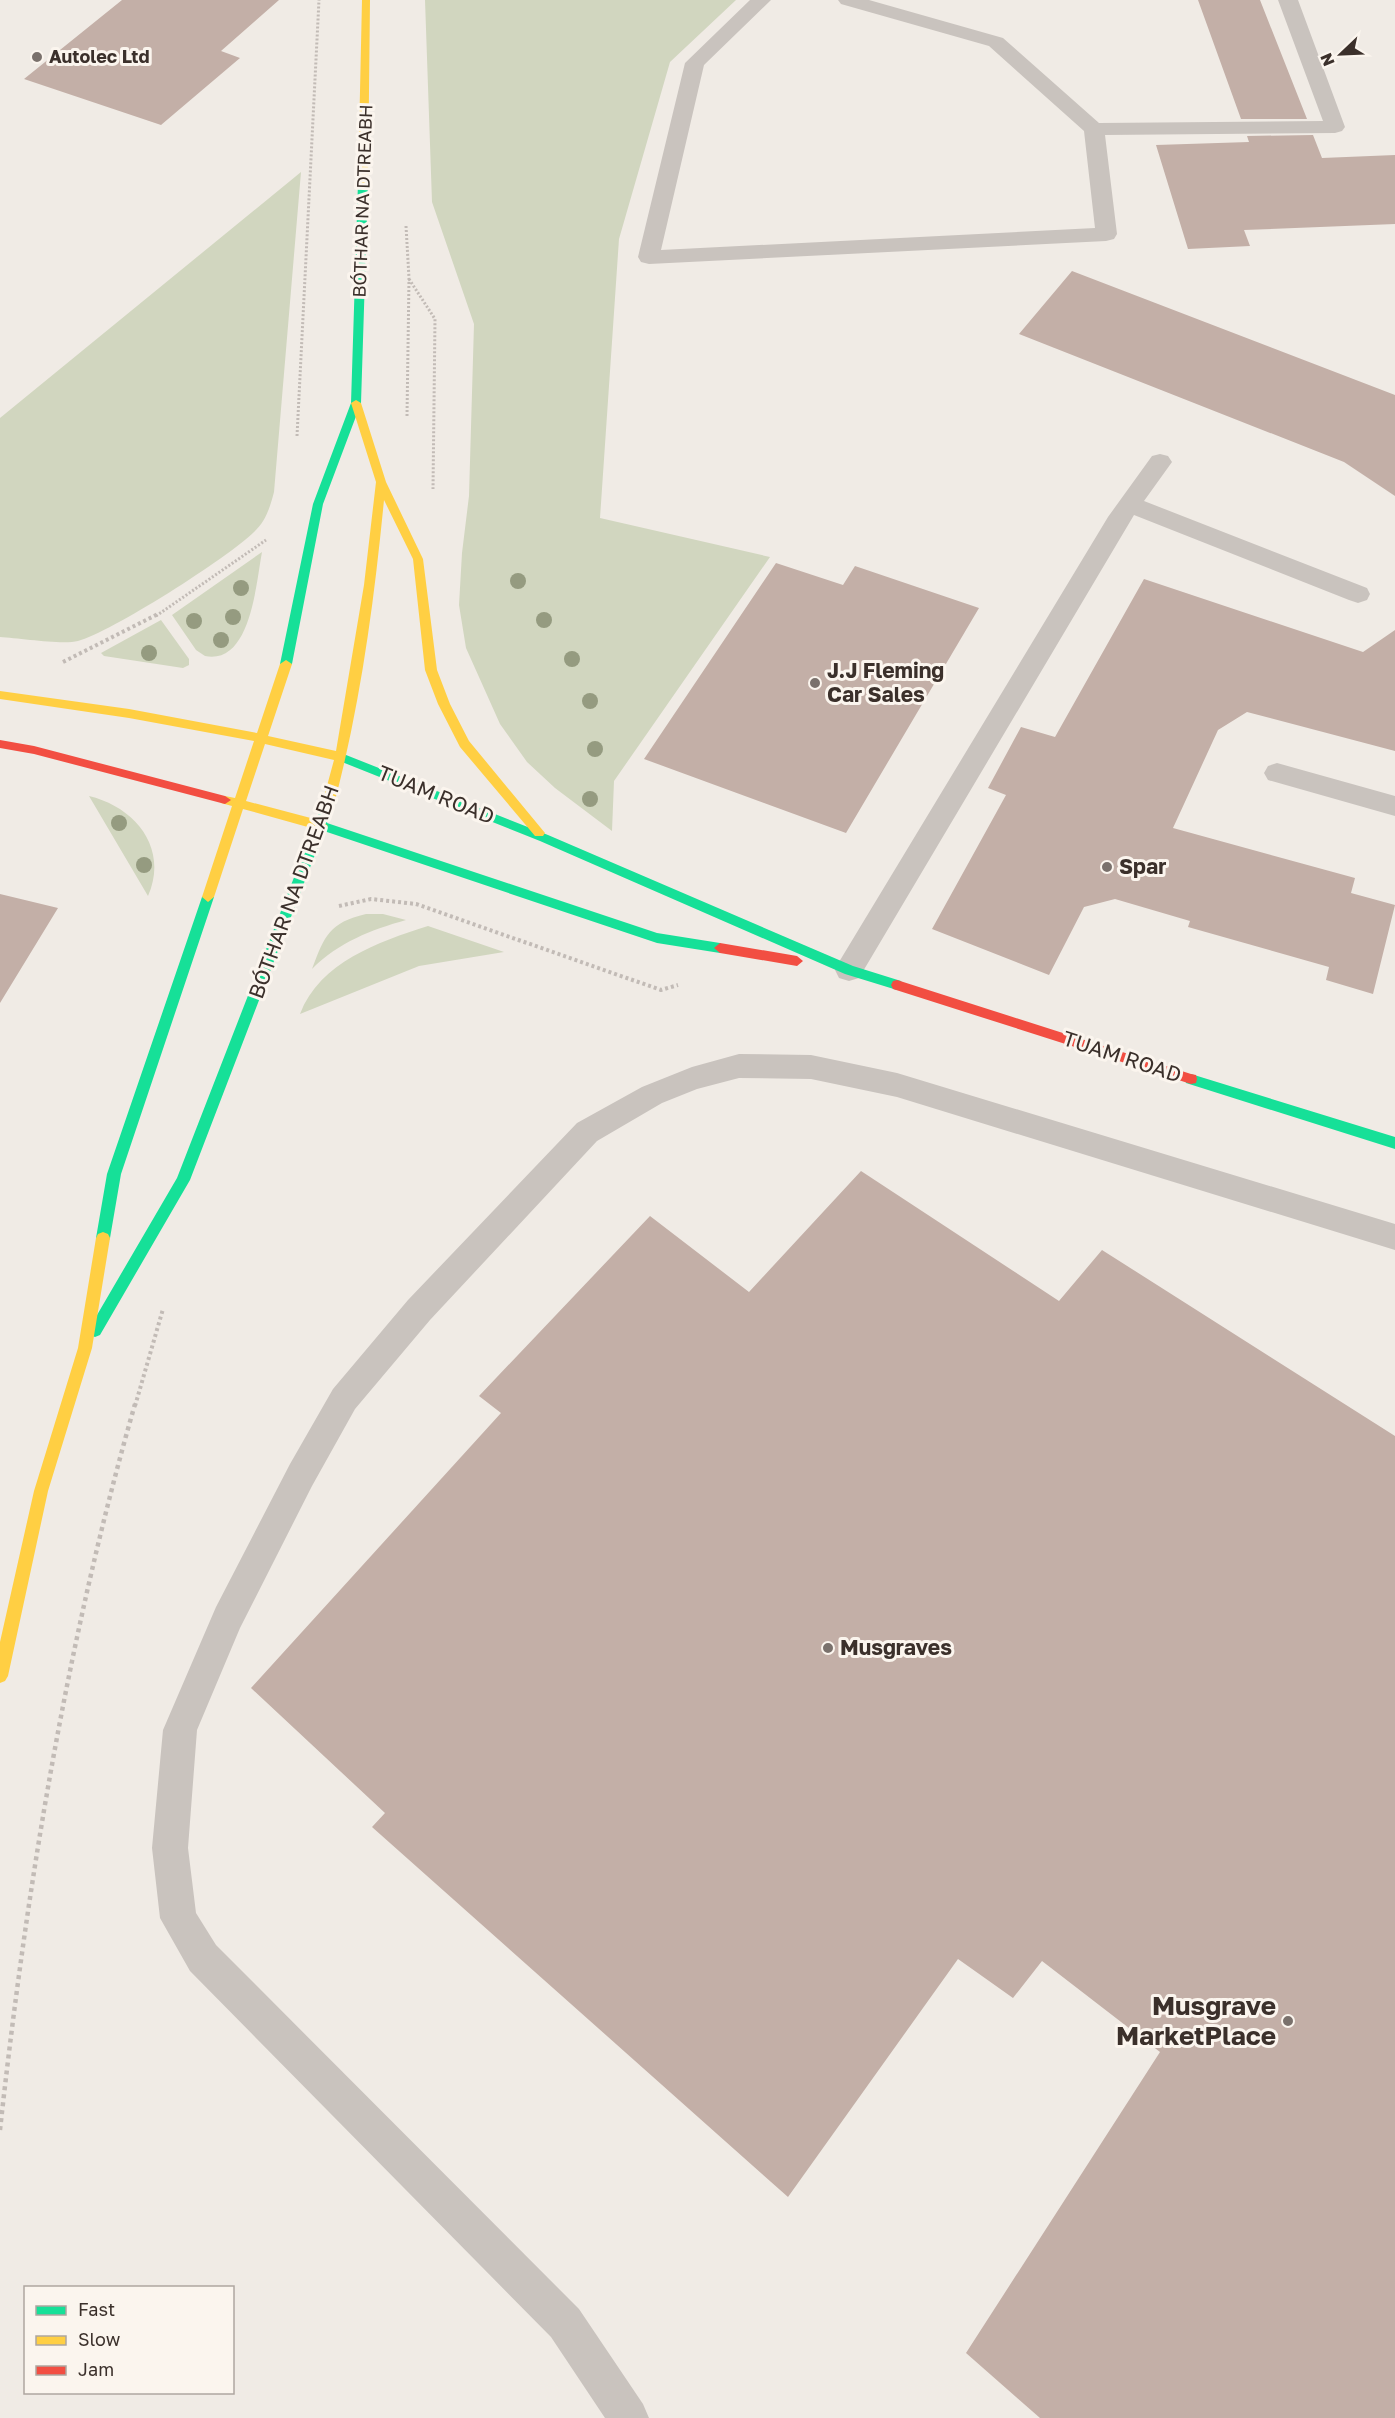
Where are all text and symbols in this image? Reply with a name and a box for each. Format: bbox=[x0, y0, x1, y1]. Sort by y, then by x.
north arrow bbox=[1311, 24, 1371, 84]
place label: Autolec Ltd bbox=[49, 45, 150, 67]
marker: Autolec Ltd bbox=[30, 50, 44, 64]
text: N bbox=[1316, 50, 1339, 69]
street label: BÓTHAR NA DTREABH bbox=[348, 104, 376, 298]
place label: J.J Fleming Car Sales bbox=[827, 657, 944, 707]
marker: J.J Fleming Car Sales bbox=[808, 676, 822, 690]
street label: TUAM ROAD bbox=[374, 759, 498, 829]
street label: BÓTHAR NA DTREABH bbox=[242, 781, 344, 1002]
place label: Spar bbox=[1119, 853, 1166, 879]
marker: Spar bbox=[1100, 860, 1114, 874]
street label: TUAM ROAD bbox=[1060, 1025, 1185, 1087]
place label: Musgraves bbox=[840, 1634, 952, 1660]
marker: Musgraves bbox=[821, 1641, 835, 1655]
place label: Musgrave MarketPlace bbox=[1116, 1990, 1276, 2051]
marker: Musgrave MarketPlace bbox=[1281, 2014, 1295, 2028]
legend bbox=[24, 2286, 234, 2394]
text: Fast bbox=[78, 2298, 115, 2320]
text: Slow bbox=[78, 2328, 121, 2350]
text: Jam bbox=[78, 2358, 114, 2380]

